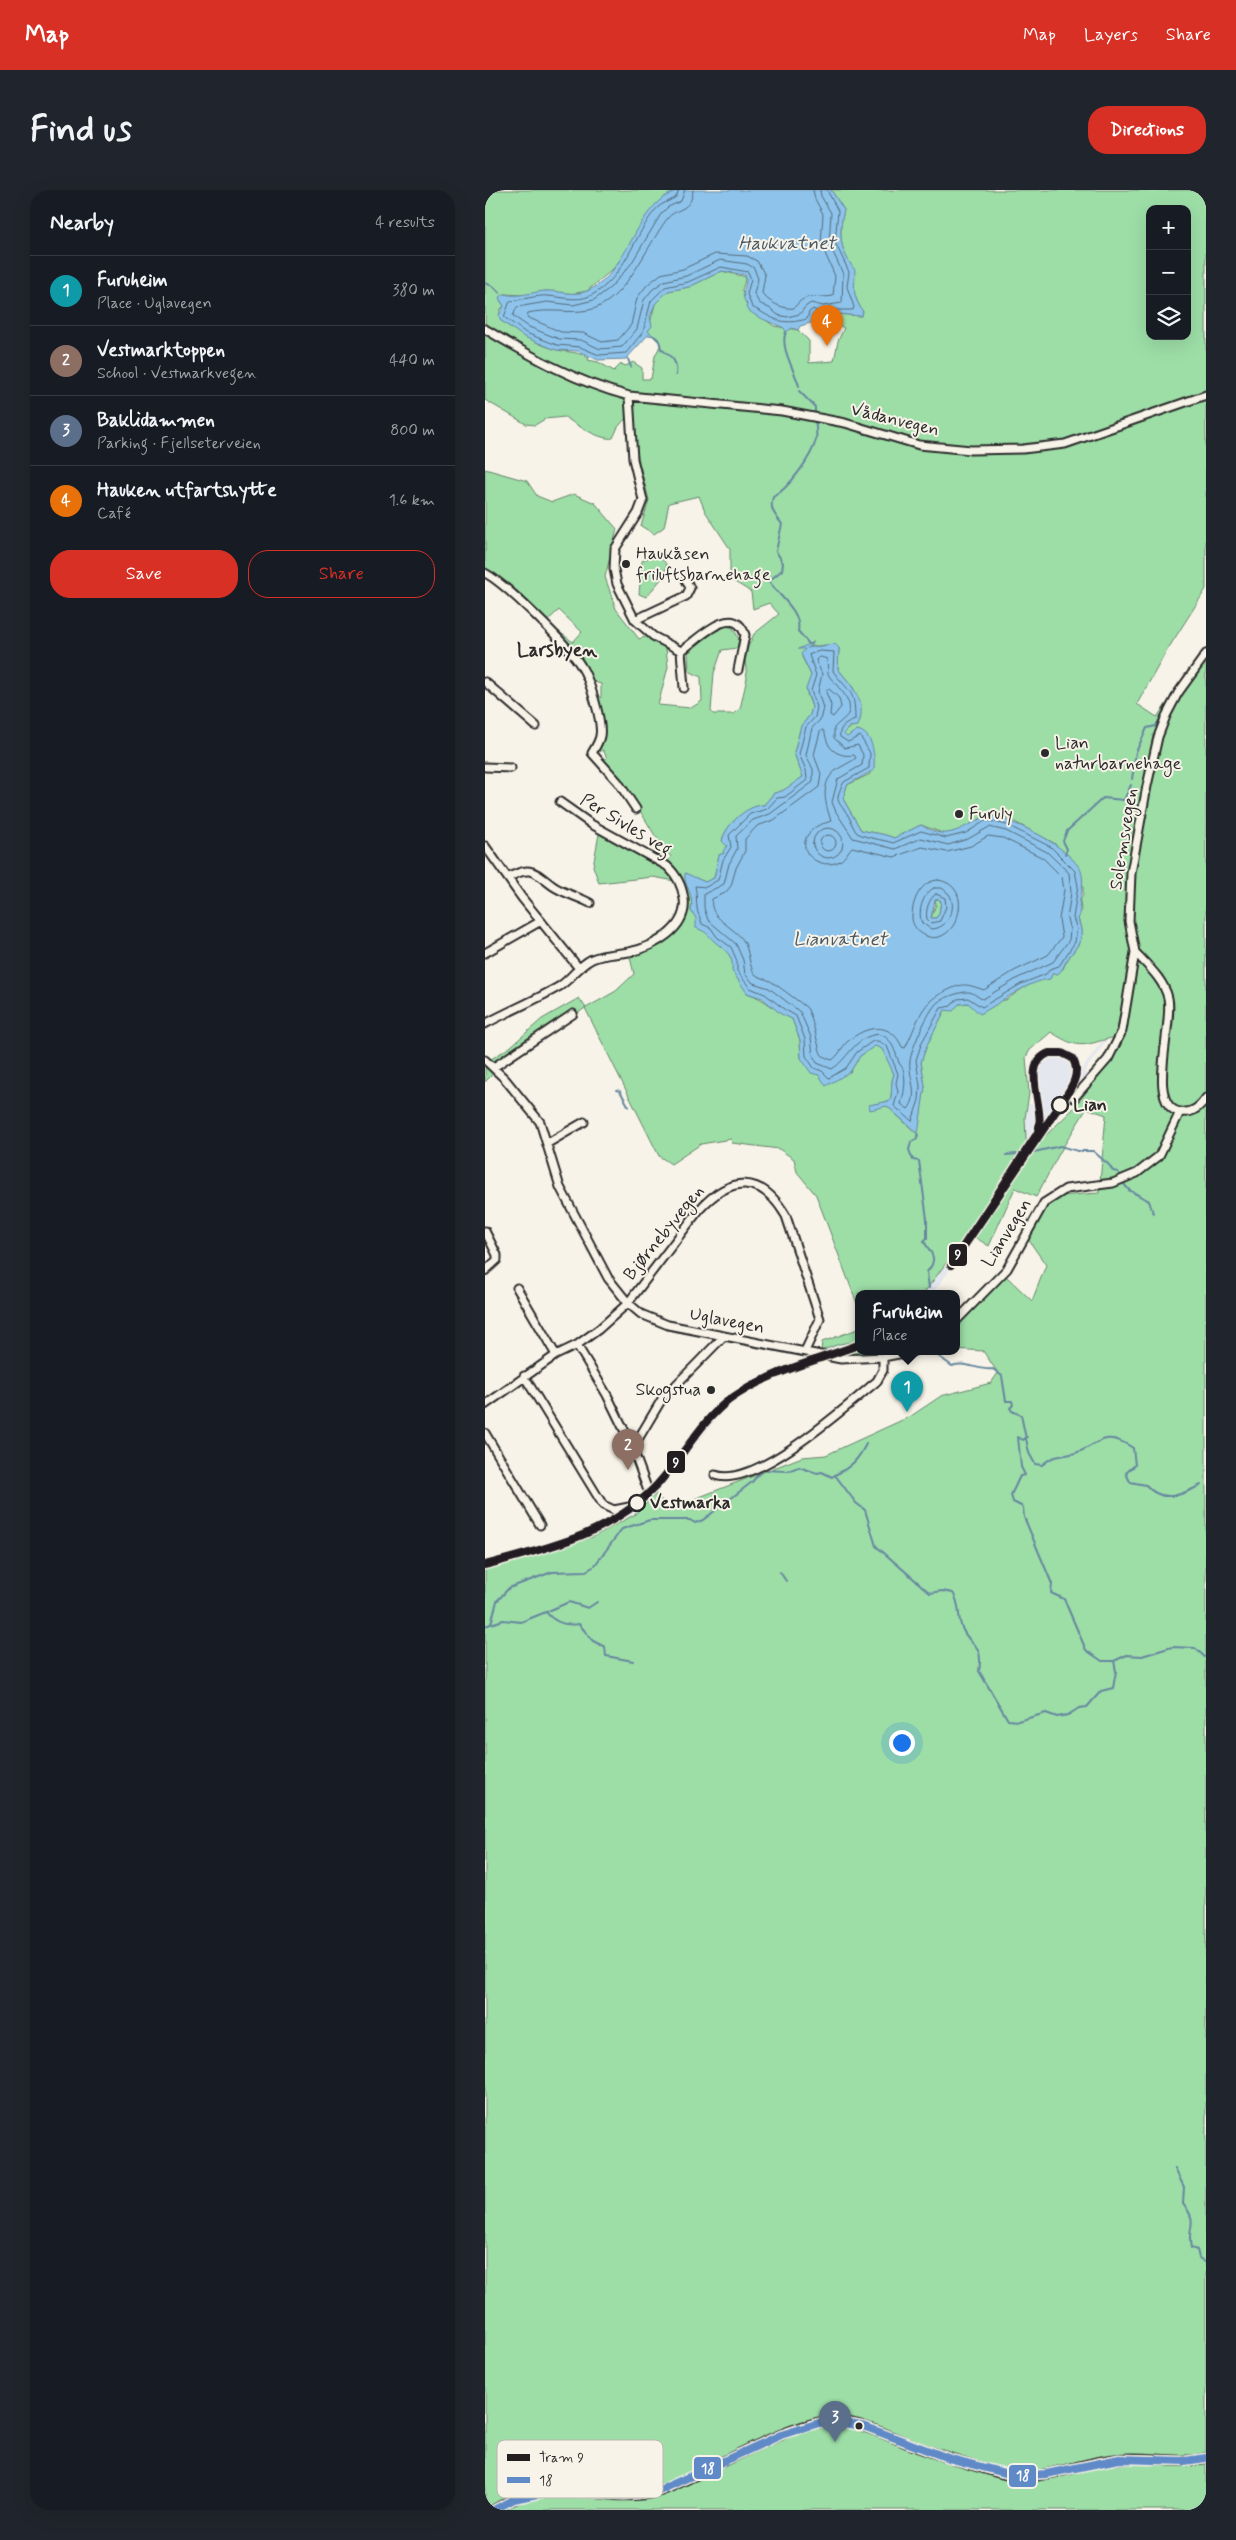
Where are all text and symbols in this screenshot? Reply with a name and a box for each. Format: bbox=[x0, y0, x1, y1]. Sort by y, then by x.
text: Map bbox=[25, 20, 69, 51]
text: Map bbox=[1023, 23, 1056, 47]
text: Layers bbox=[1084, 23, 1138, 47]
text: Share bbox=[1166, 23, 1211, 47]
button: Directions bbox=[1088, 106, 1206, 154]
text: Find us bbox=[30, 107, 132, 153]
map controls bbox=[1146, 205, 1191, 340]
button: + bbox=[1146, 205, 1191, 250]
text: Nearby bbox=[50, 209, 114, 237]
text: 4 results bbox=[375, 212, 435, 233]
water label: Haukvatnet bbox=[738, 231, 838, 256]
button: − bbox=[1146, 250, 1191, 295]
text: Furuheim bbox=[97, 268, 168, 293]
text: 1 bbox=[62, 280, 70, 301]
text: 380 m bbox=[392, 280, 435, 301]
text: Place · Uglavegen bbox=[97, 293, 212, 314]
button: layers bbox=[1146, 295, 1191, 340]
pin: 4 bbox=[811, 305, 843, 346]
text: Vestmarktoppen bbox=[97, 338, 225, 363]
text: 2 bbox=[62, 350, 70, 371]
text: 440 m bbox=[389, 350, 435, 371]
text: School · Vestmarkvegen bbox=[97, 363, 257, 384]
street label: Vådanvegen bbox=[848, 397, 942, 443]
text: Baklidammen bbox=[97, 408, 215, 433]
text: 3 bbox=[62, 420, 70, 441]
text: 800 m bbox=[390, 420, 435, 441]
text: Parking · Fjellseterveien bbox=[97, 433, 261, 454]
text: Hauken utfartshytte bbox=[97, 478, 277, 503]
text: 4 bbox=[61, 490, 71, 511]
text: 1.6 km bbox=[389, 490, 435, 511]
text: Café bbox=[97, 503, 131, 524]
place label: Haukåsen friluftsbarnehage bbox=[636, 542, 771, 589]
button: Save bbox=[50, 550, 238, 598]
button: Share bbox=[248, 550, 435, 598]
marker: Haukåsen friluftsbarnehage bbox=[620, 558, 632, 570]
district label: Larsbyen bbox=[517, 638, 597, 663]
place label: Lian naturbarnehage bbox=[1055, 731, 1182, 777]
marker: Lian naturbarnehage bbox=[1039, 747, 1051, 759]
street label: Solemsvegen bbox=[1104, 786, 1145, 892]
street label: Per Sivles veg bbox=[575, 788, 676, 864]
place label: Furuly bbox=[969, 802, 1013, 826]
marker: Furuly bbox=[953, 808, 965, 820]
water label: Lianvatnet bbox=[793, 927, 889, 952]
place label: Lian bbox=[1073, 1093, 1107, 1117]
marker: Lian bbox=[1051, 1096, 1069, 1114]
street label: Bjørnebyvegen bbox=[618, 1180, 711, 1286]
street label: Lianvegen bbox=[976, 1194, 1038, 1272]
line badge: 9 bbox=[948, 1243, 968, 1267]
text: 9 bbox=[955, 1246, 962, 1264]
popup bbox=[855, 1290, 960, 1355]
text: Furuheim bbox=[872, 1300, 943, 1325]
street label: Uglavegen bbox=[688, 1302, 766, 1340]
text: Place bbox=[872, 1325, 907, 1346]
pin: 1 bbox=[891, 1371, 923, 1412]
place label: Skogstua bbox=[635, 1378, 701, 1403]
marker: Skogstua bbox=[705, 1384, 717, 1396]
pin: 2 bbox=[612, 1429, 644, 1470]
line badge: 9 bbox=[666, 1450, 686, 1474]
text: 9 bbox=[673, 1454, 680, 1472]
place label: Vestmarka bbox=[650, 1491, 731, 1515]
marker: Vestmarka bbox=[628, 1494, 646, 1512]
your location bbox=[889, 1730, 915, 1756]
pin: 3 bbox=[819, 2401, 851, 2442]
unlabelled marker bbox=[854, 2421, 864, 2431]
legend bbox=[497, 2440, 663, 2498]
text: Tram 9 bbox=[539, 2449, 584, 2467]
line badge: 18 bbox=[693, 2456, 722, 2480]
text: 18 bbox=[701, 2460, 715, 2478]
line badge: 18 bbox=[1008, 2464, 1037, 2488]
text: 18 bbox=[1016, 2467, 1030, 2485]
text: 18 bbox=[539, 2472, 553, 2490]

